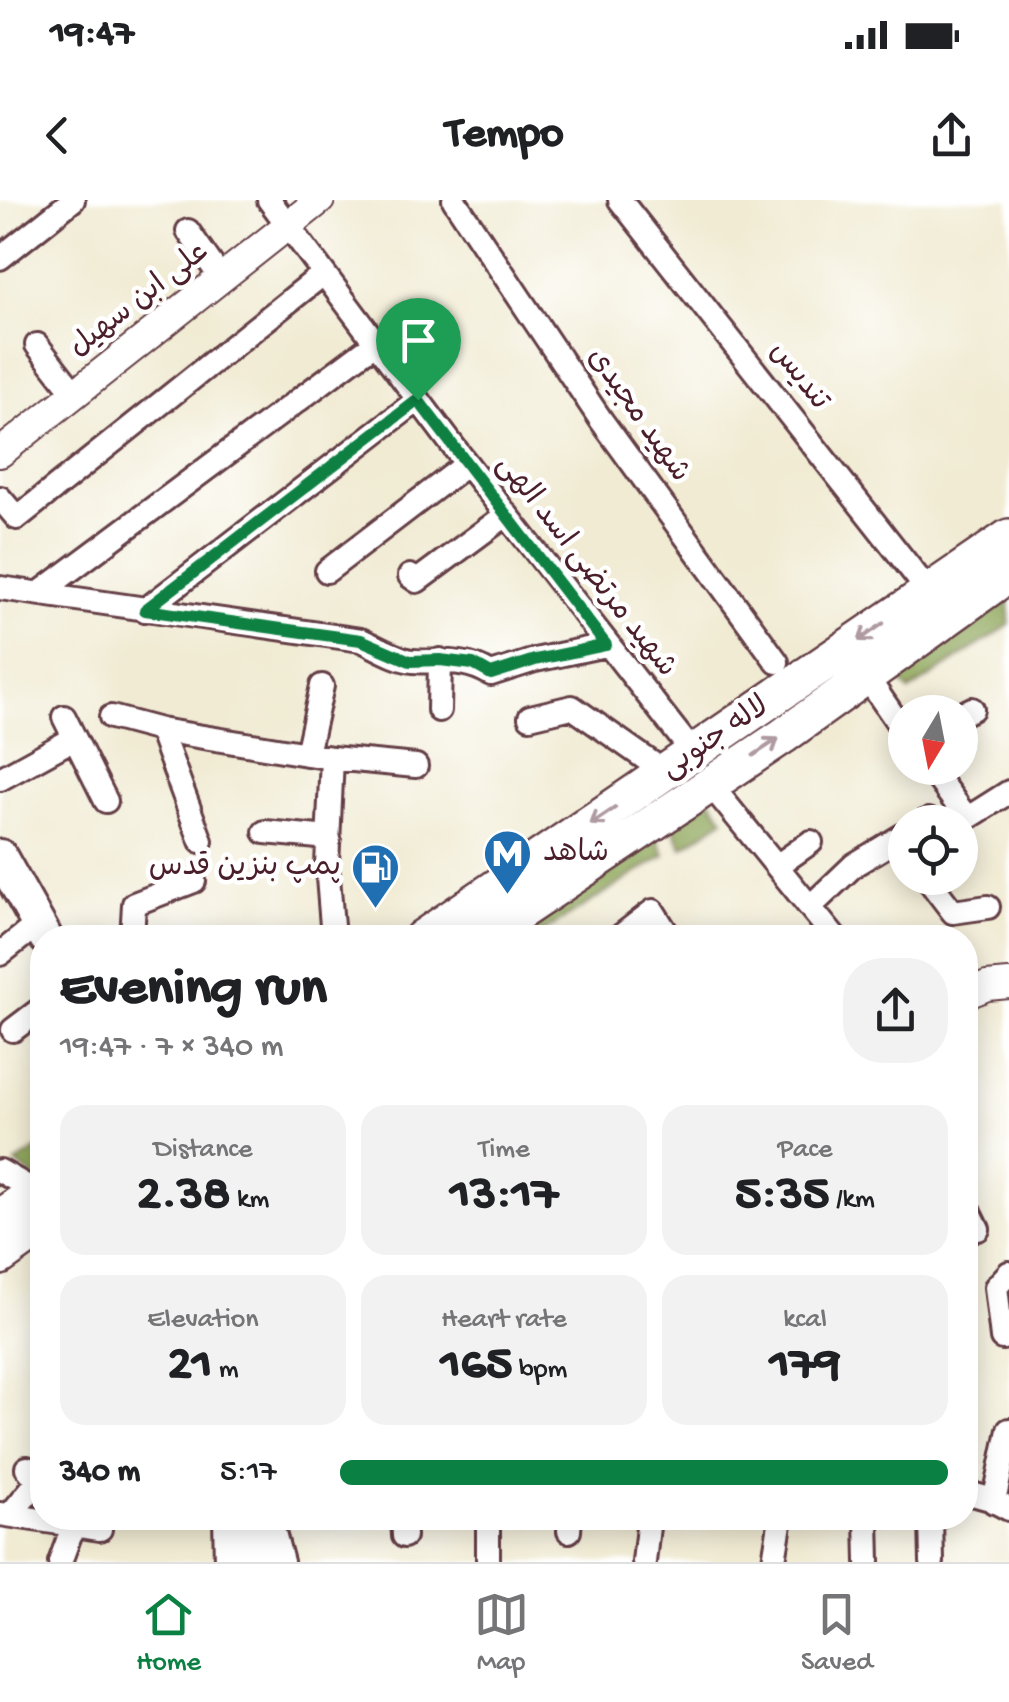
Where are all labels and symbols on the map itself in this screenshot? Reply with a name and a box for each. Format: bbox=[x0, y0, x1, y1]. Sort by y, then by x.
street label: علی ابن سهیل bbox=[63, 236, 217, 366]
pin bbox=[376, 298, 461, 401]
street label: تندیس bbox=[760, 336, 836, 418]
street label: شهید مجیدی bbox=[578, 342, 696, 490]
street label: شهید مرتضی اسد الهی bbox=[487, 449, 683, 685]
one-way arrow bbox=[858, 621, 885, 642]
street label: لاله جنوبی bbox=[655, 690, 777, 788]
north arrow bbox=[888, 695, 978, 785]
one-way arrow bbox=[751, 737, 779, 758]
one-way arrow bbox=[589, 805, 617, 826]
metro station icon: شاهد bbox=[482, 828, 534, 896]
place label: شاهد bbox=[543, 837, 609, 872]
fuel station icon: پمپ بنزین قدس bbox=[350, 842, 402, 910]
place label: پمپ بنزین قدس bbox=[149, 851, 341, 886]

